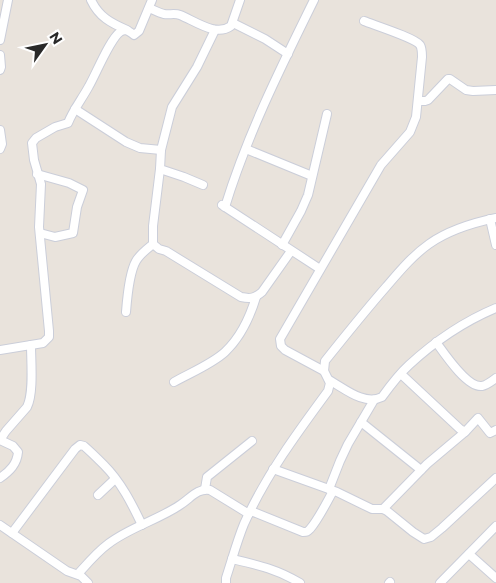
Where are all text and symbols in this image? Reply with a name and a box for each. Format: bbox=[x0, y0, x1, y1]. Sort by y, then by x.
north arrow bbox=[20, 20, 70, 70]
text: N bbox=[45, 28, 67, 48]

